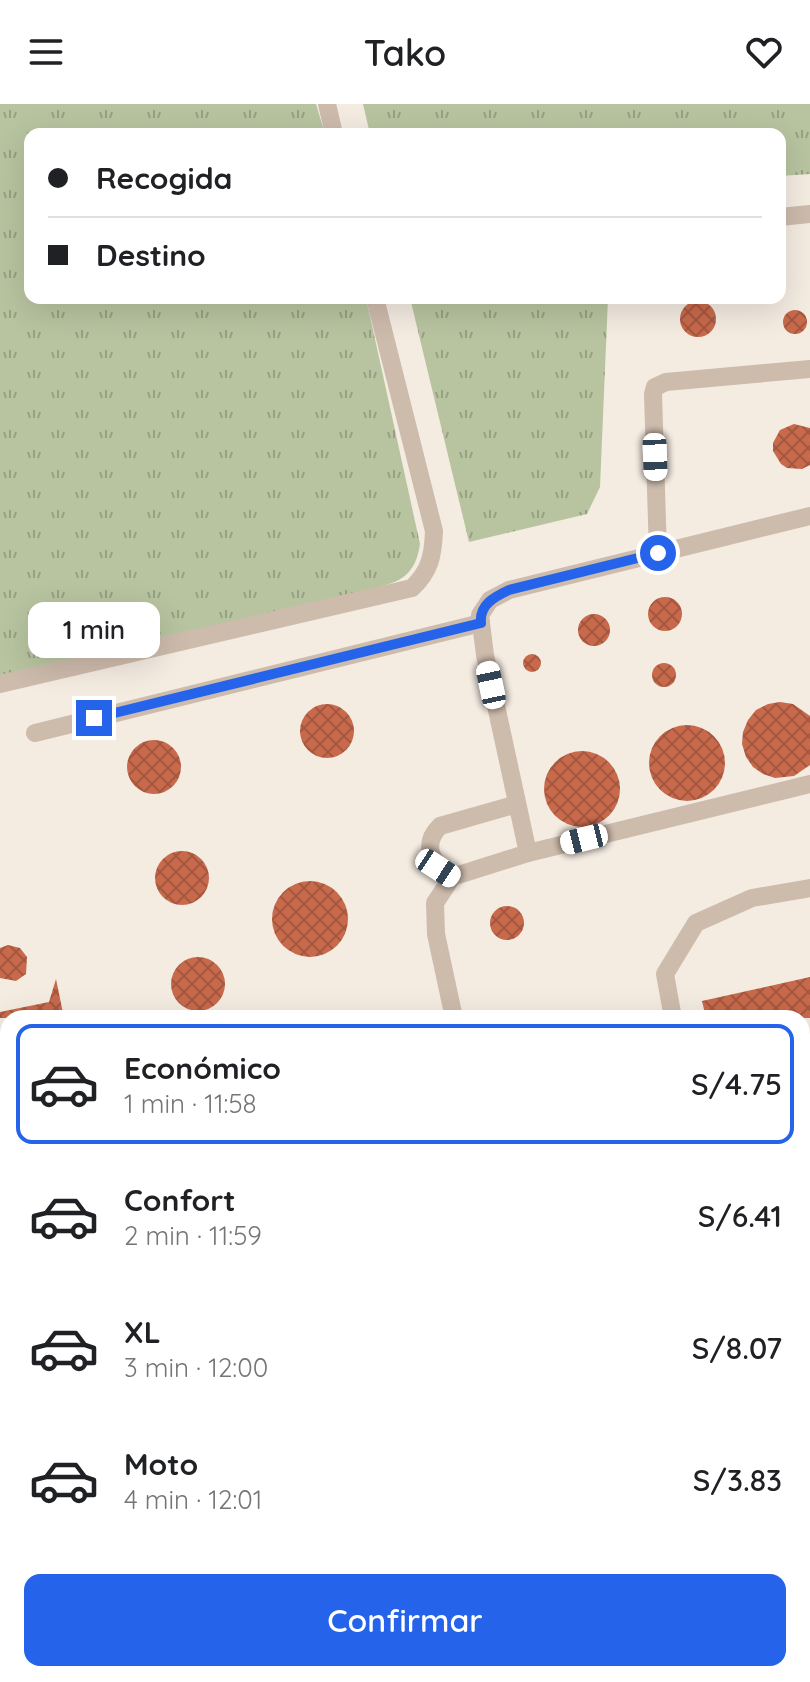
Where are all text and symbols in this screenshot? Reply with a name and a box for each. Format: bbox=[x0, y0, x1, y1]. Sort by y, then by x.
icon: menu bbox=[24, 30, 68, 74]
text: Tako bbox=[364, 30, 446, 75]
icon: heart bbox=[742, 30, 786, 74]
text: Recogida bbox=[96, 159, 232, 197]
text: Destino bbox=[96, 236, 206, 274]
car bbox=[642, 433, 668, 481]
route start bbox=[640, 535, 676, 571]
callout: 1 min bbox=[28, 602, 160, 658]
text: 1 min bbox=[63, 613, 125, 646]
car bbox=[474, 659, 508, 711]
route end bbox=[76, 700, 112, 736]
car bbox=[558, 822, 610, 856]
car bbox=[411, 845, 465, 891]
icon: car bbox=[28, 1048, 100, 1120]
text: Económico bbox=[124, 1049, 281, 1087]
text: S/4.75 bbox=[691, 1065, 782, 1103]
text: 1 min · 11:58 bbox=[124, 1087, 257, 1120]
icon: car bbox=[28, 1180, 100, 1252]
text: Confort bbox=[124, 1181, 236, 1219]
text: S/6.41 bbox=[698, 1197, 782, 1235]
text: 2 min · 11:59 bbox=[124, 1219, 262, 1252]
icon: car bbox=[28, 1312, 100, 1384]
text: XL bbox=[124, 1313, 161, 1351]
text: S/8.07 bbox=[692, 1329, 782, 1367]
text: 3 min · 12:00 bbox=[124, 1351, 268, 1384]
icon: car bbox=[28, 1444, 100, 1516]
text: Moto bbox=[124, 1445, 198, 1483]
text: S/3.83 bbox=[693, 1461, 782, 1499]
text: 4 min · 12:01 bbox=[124, 1483, 262, 1516]
button: Confirmar bbox=[24, 1574, 786, 1666]

